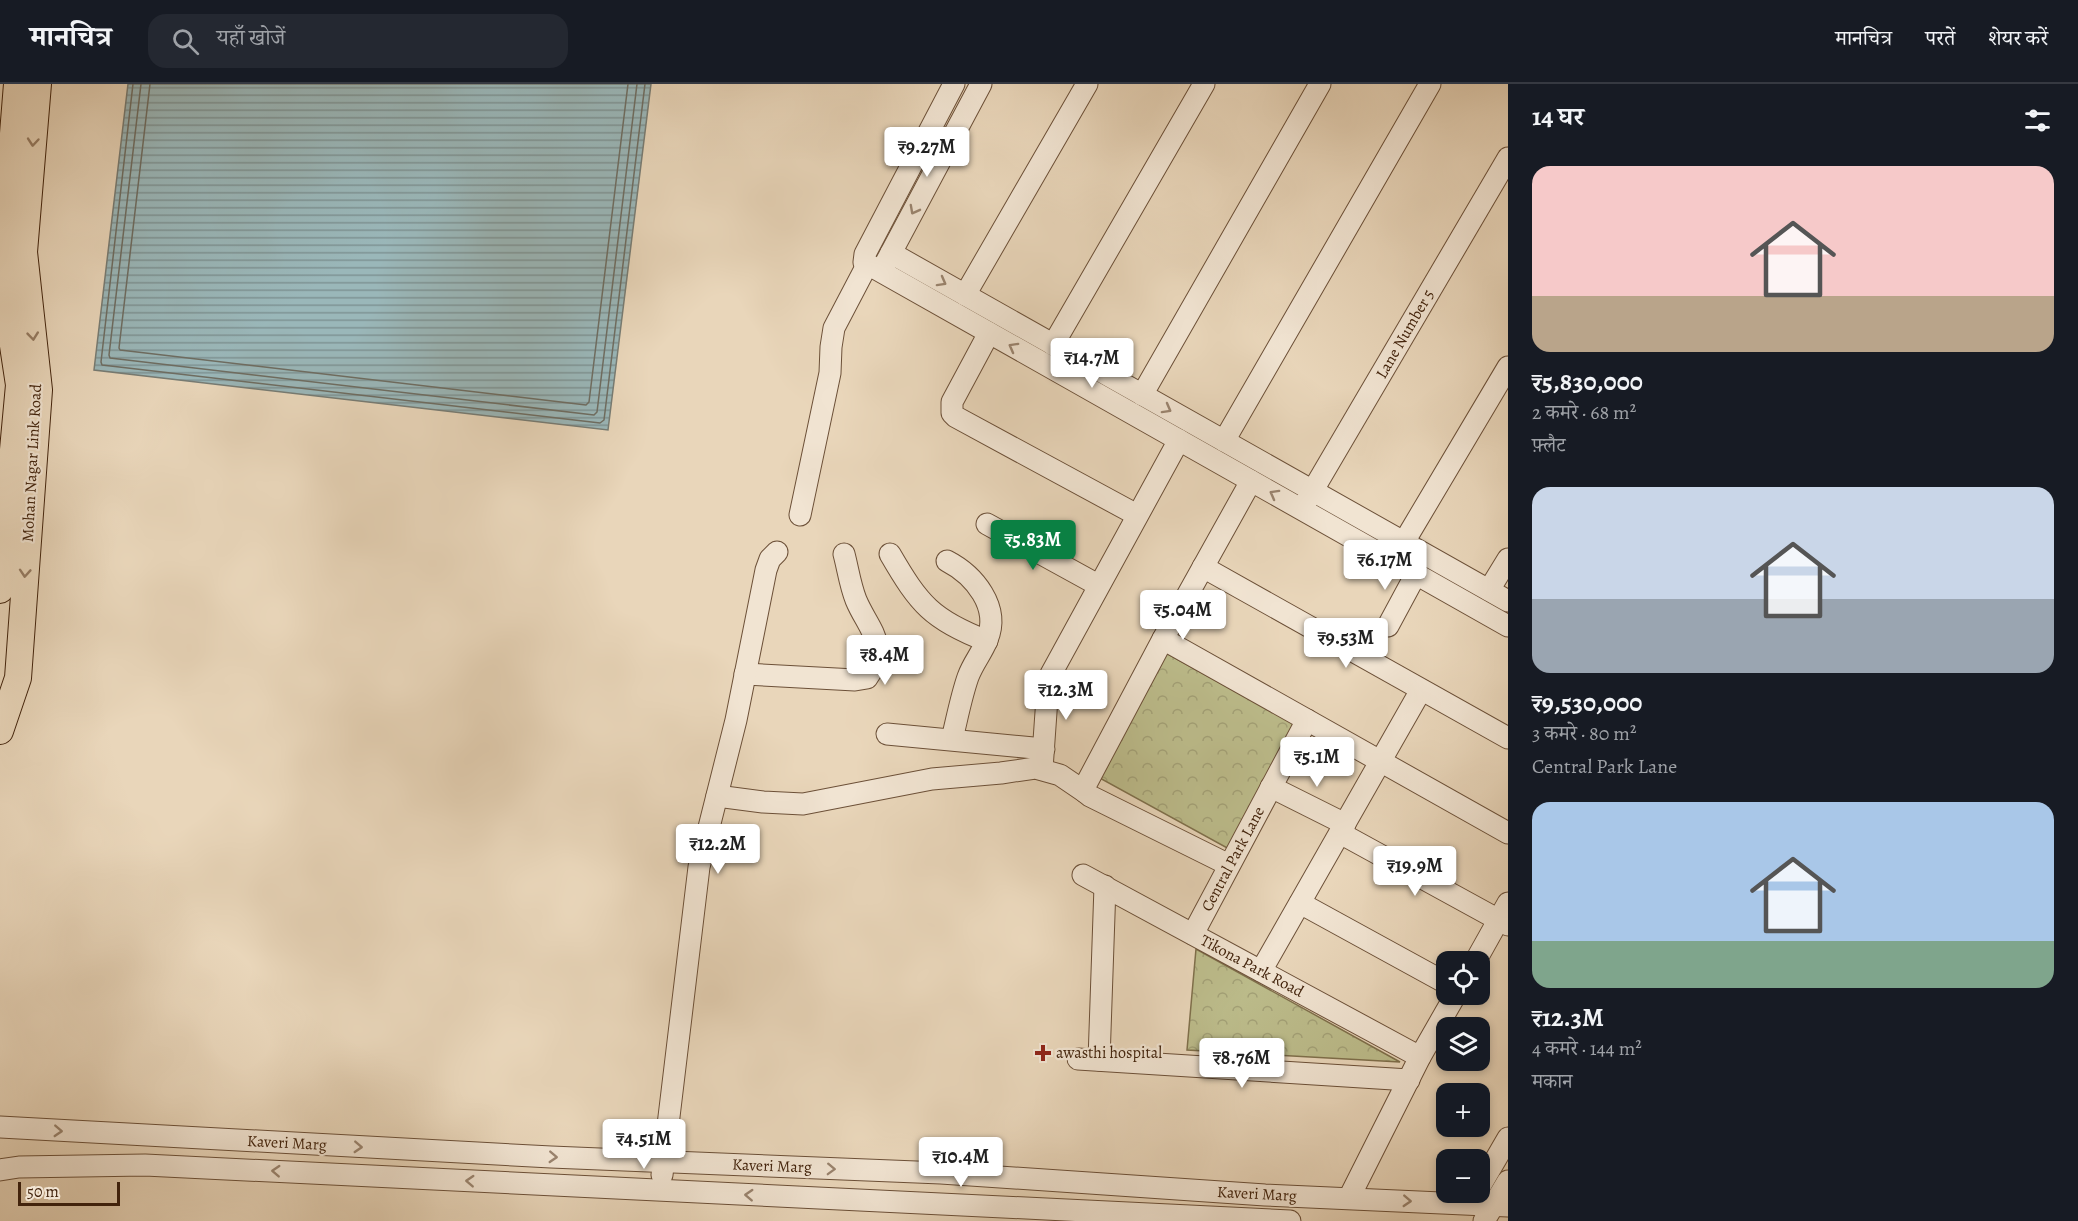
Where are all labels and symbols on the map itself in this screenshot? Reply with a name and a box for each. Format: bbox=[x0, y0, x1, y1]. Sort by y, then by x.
pin: ₹9.27M bbox=[878, 127, 976, 178]
one-way arrow bbox=[27, 138, 40, 147]
one-way arrow bbox=[910, 203, 921, 214]
one-way arrow bbox=[936, 275, 946, 286]
street label: Lane Number 5 bbox=[1371, 285, 1439, 383]
one-way arrow bbox=[26, 332, 39, 341]
pin: ₹14.7M bbox=[1043, 338, 1141, 389]
one-way arrow bbox=[1009, 342, 1019, 354]
street label: Mohan Nagar Link Road bbox=[17, 383, 47, 543]
one-way arrow bbox=[1161, 401, 1171, 413]
one-way arrow bbox=[1270, 490, 1280, 501]
pin: ₹5.83M bbox=[984, 520, 1082, 571]
pin: ₹6.17M bbox=[1336, 540, 1434, 591]
one-way arrow bbox=[19, 568, 32, 577]
pin: ₹5.04M bbox=[1134, 590, 1232, 641]
pin: ₹9.53M bbox=[1297, 618, 1395, 669]
pin: ₹8.4M bbox=[843, 635, 927, 686]
pin: ₹12.3M bbox=[1017, 670, 1115, 721]
pin: ₹5.1M bbox=[1275, 737, 1359, 788]
street label: Central Park Lane bbox=[1196, 803, 1270, 915]
pin: ₹12.2M bbox=[669, 824, 767, 875]
pin: ₹19.9M bbox=[1366, 846, 1464, 897]
street label: Tikona Park Road bbox=[1196, 929, 1308, 1003]
pin: ₹8.76M bbox=[1193, 1038, 1291, 1089]
place label: awasthi hospital bbox=[1056, 1042, 1162, 1064]
marker: awasthi hospital bbox=[1034, 1044, 1052, 1062]
pin: ₹4.51M bbox=[595, 1119, 693, 1170]
one-way arrow bbox=[54, 1125, 63, 1138]
street label: Kaveri Marg bbox=[247, 1130, 327, 1156]
pin: ₹10.4M bbox=[912, 1137, 1010, 1188]
one-way arrow bbox=[353, 1141, 362, 1154]
one-way arrow bbox=[548, 1151, 557, 1164]
street label: Kaveri Marg bbox=[732, 1154, 812, 1178]
one-way arrow bbox=[827, 1162, 836, 1175]
one-way arrow bbox=[271, 1165, 280, 1178]
one-way arrow bbox=[466, 1174, 475, 1187]
scale bar bbox=[18, 1179, 120, 1206]
street label: Kaveri Marg bbox=[1217, 1181, 1297, 1207]
one-way arrow bbox=[745, 1188, 754, 1201]
one-way arrow bbox=[1403, 1194, 1412, 1207]

